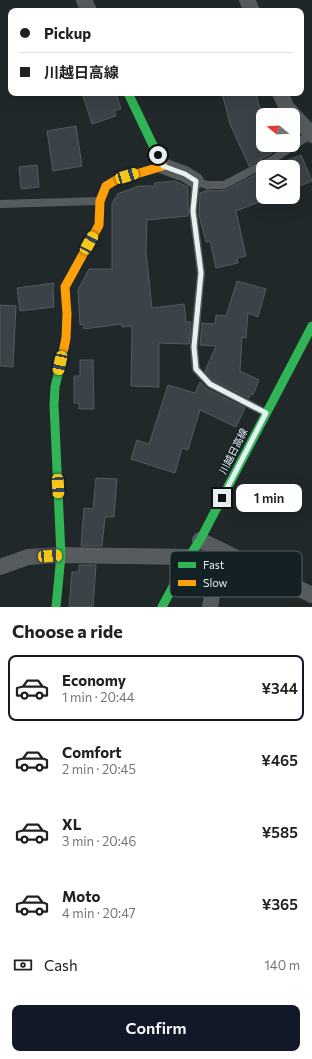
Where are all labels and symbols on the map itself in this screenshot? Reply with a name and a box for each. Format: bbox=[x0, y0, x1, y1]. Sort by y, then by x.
north arrow bbox=[256, 108, 300, 152]
route start bbox=[149, 146, 167, 164]
car bbox=[114, 167, 140, 185]
car bbox=[78, 230, 100, 256]
car bbox=[52, 350, 68, 376]
street label: 川越日高線 bbox=[216, 426, 250, 476]
car bbox=[51, 474, 65, 498]
callout: 1 min bbox=[236, 484, 302, 512]
route end bbox=[213, 489, 231, 507]
car bbox=[38, 549, 62, 563]
legend bbox=[170, 551, 302, 597]
text: Fast bbox=[203, 558, 225, 571]
text: Slow bbox=[203, 576, 228, 589]

